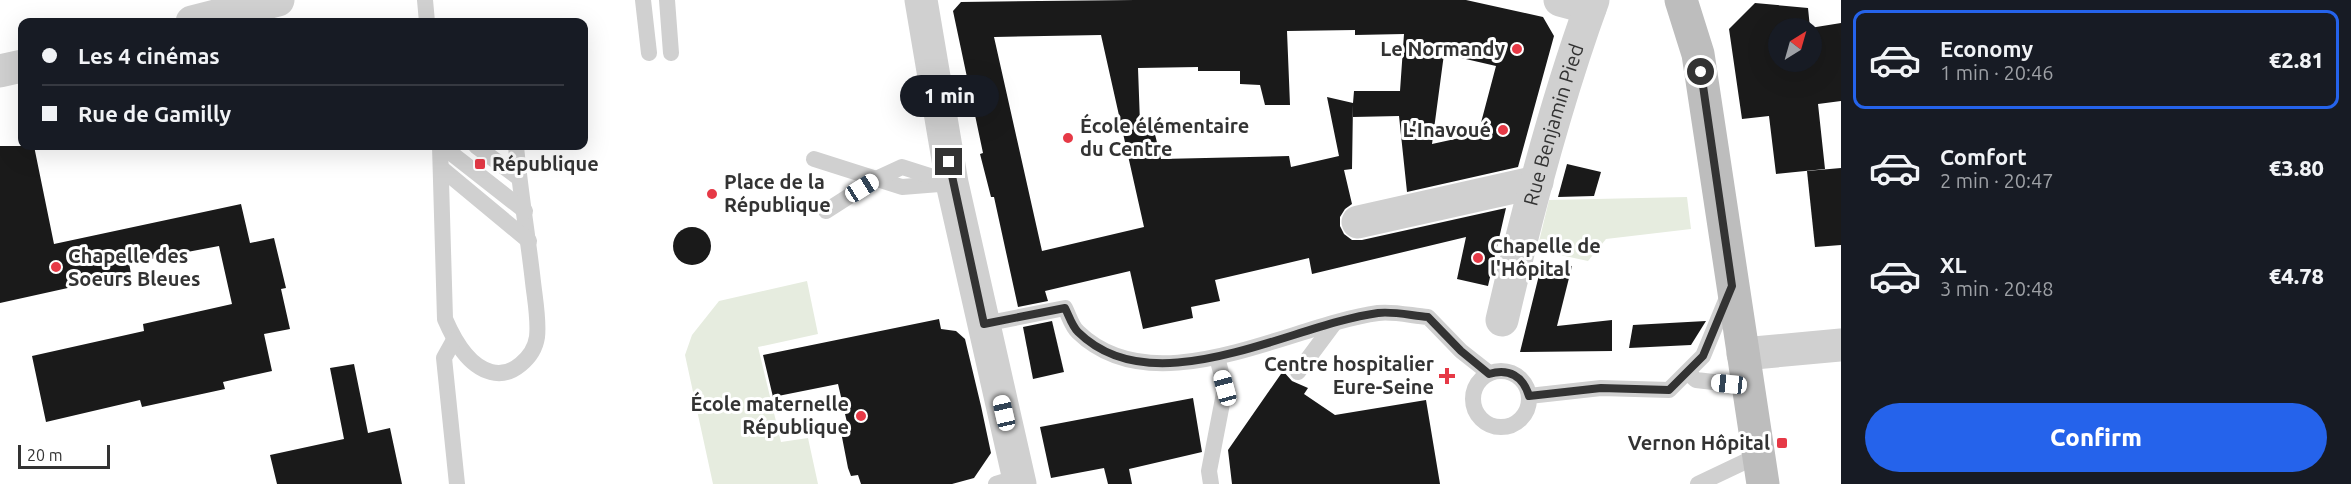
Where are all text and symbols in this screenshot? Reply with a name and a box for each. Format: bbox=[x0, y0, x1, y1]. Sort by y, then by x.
north arrow bbox=[1768, 18, 1822, 72]
map controls bbox=[1768, 18, 1822, 72]
icon: car bbox=[1868, 33, 1922, 87]
text: Economy bbox=[1940, 36, 2033, 61]
place label: Le Normandy bbox=[1380, 37, 1505, 60]
street label: Rue Benjamin Pied bbox=[1518, 41, 1588, 208]
marker: Le Normandy bbox=[1510, 42, 1524, 56]
text: Les 4 cinémas bbox=[78, 43, 220, 68]
text: €2.81 bbox=[2269, 47, 2324, 72]
route start bbox=[1687, 58, 1714, 85]
text: 1 min · 20:46 bbox=[1940, 61, 2054, 84]
callout: 1 min bbox=[900, 75, 998, 117]
text: 1 min bbox=[924, 84, 975, 107]
text: Rue de Gamilly bbox=[78, 101, 231, 126]
place label: École élémentaire du Centre bbox=[1080, 113, 1249, 160]
place label: L’Inavoué bbox=[1402, 118, 1491, 141]
marker: L’Inavoué bbox=[1496, 123, 1510, 137]
marker: École élémentaire du Centre bbox=[1061, 131, 1075, 145]
icon: car bbox=[1868, 141, 1922, 195]
text: Comfort bbox=[1940, 144, 2027, 169]
route end bbox=[935, 148, 962, 175]
place label: République bbox=[492, 152, 599, 175]
text: €3.80 bbox=[2269, 155, 2324, 180]
marker: République bbox=[473, 157, 487, 171]
text: 2 min · 20:47 bbox=[1940, 169, 2054, 192]
place label: Place de la République bbox=[724, 170, 831, 216]
car bbox=[842, 171, 882, 205]
marker: Place de la République bbox=[705, 187, 719, 201]
place label: Chapelle de l'Hôpital bbox=[1490, 234, 1601, 280]
place label: Chapelle des Soeurs Bleues bbox=[68, 244, 201, 290]
icon: car bbox=[1868, 249, 1922, 303]
marker: Chapelle de l'Hôpital bbox=[1471, 251, 1485, 265]
text: XL bbox=[1940, 252, 1967, 277]
marker: Chapelle des Soeurs Bleues bbox=[49, 260, 63, 274]
text: €4.78 bbox=[2269, 263, 2324, 288]
text: 3 min · 20:48 bbox=[1940, 277, 2054, 300]
place label: Centre hospitalier Eure-Seine bbox=[1264, 352, 1435, 398]
marker: Centre hospitalier Eure-Seine bbox=[1438, 367, 1456, 385]
car bbox=[1212, 368, 1238, 408]
car bbox=[1710, 373, 1748, 395]
place label: École maternelle République bbox=[690, 391, 849, 438]
car bbox=[991, 393, 1017, 433]
button: Confirm bbox=[1865, 403, 2327, 472]
marker: École maternelle République bbox=[854, 409, 868, 423]
place label: Vernon Hôpital bbox=[1628, 431, 1770, 454]
marker: Vernon Hôpital bbox=[1775, 436, 1789, 450]
scale bar bbox=[18, 442, 110, 470]
text: 20 m bbox=[27, 446, 63, 464]

